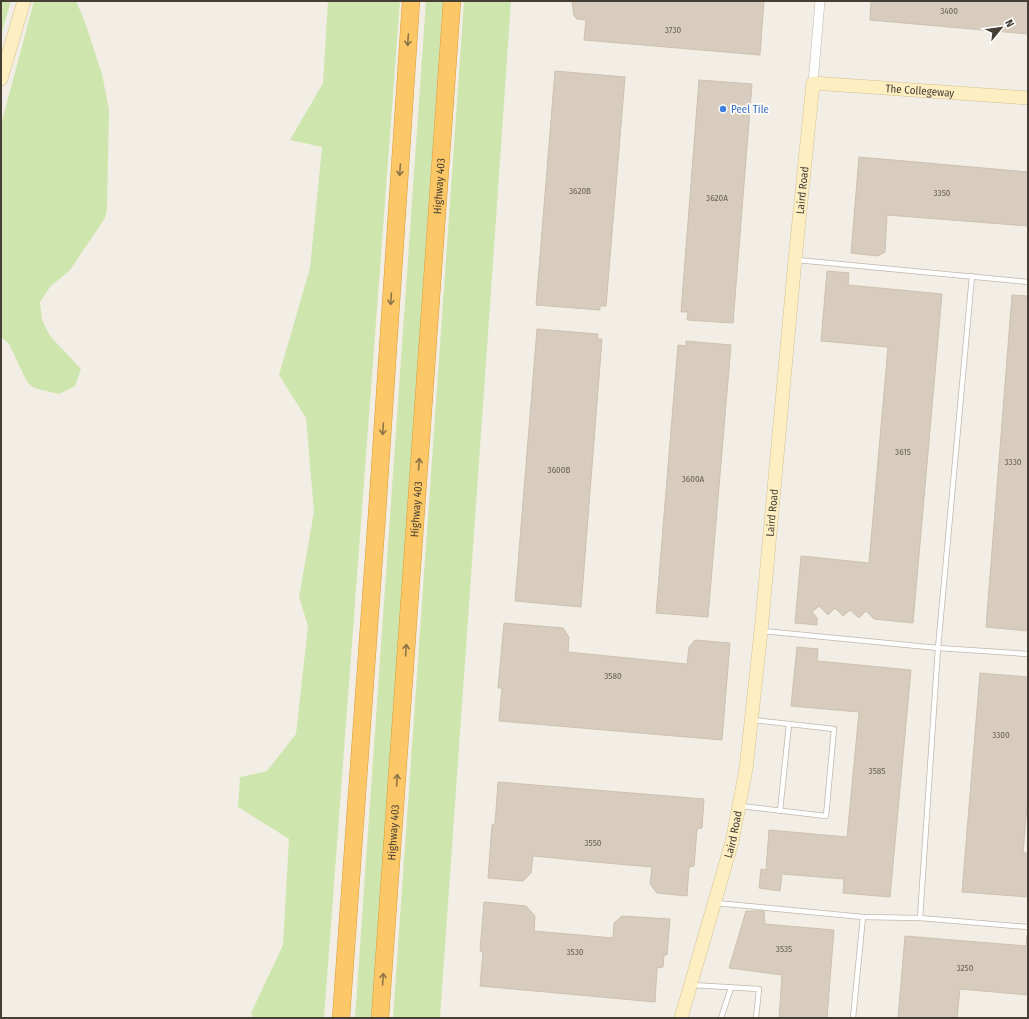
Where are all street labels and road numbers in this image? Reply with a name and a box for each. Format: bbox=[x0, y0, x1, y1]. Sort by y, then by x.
street label: The Collegeway bbox=[885, 82, 955, 100]
street label: Highway 403 bbox=[431, 158, 448, 215]
street label: Laird Road bbox=[794, 166, 811, 215]
street label: Highway 403 bbox=[408, 481, 425, 538]
street label: Laird Road bbox=[764, 489, 781, 537]
street label: Highway 403 bbox=[385, 804, 402, 861]
street label: Laird Road bbox=[722, 810, 745, 859]

